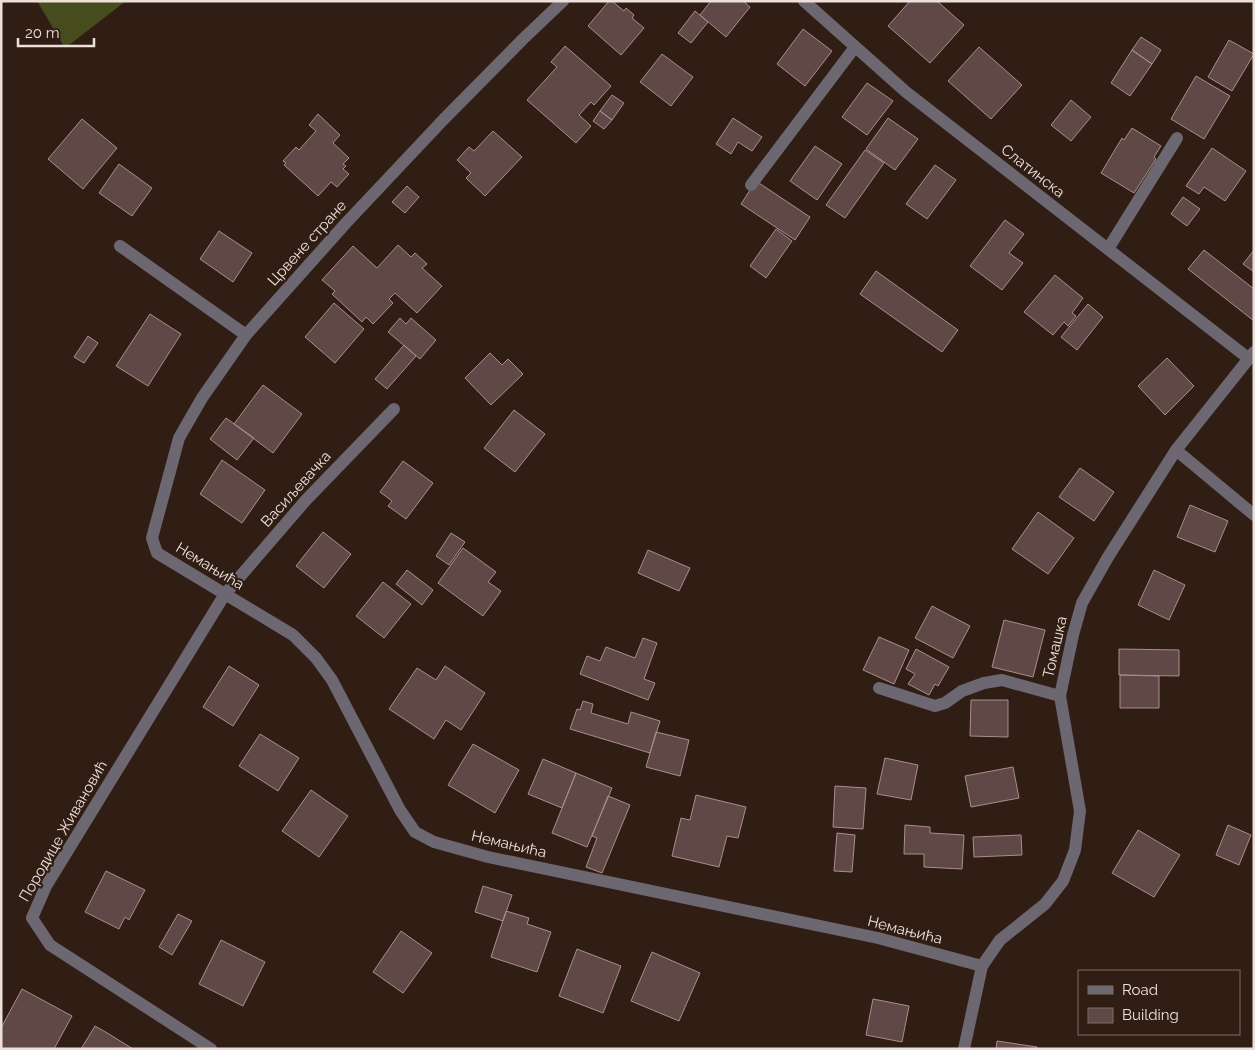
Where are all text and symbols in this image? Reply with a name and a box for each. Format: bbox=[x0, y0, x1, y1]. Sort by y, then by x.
scale bar bbox=[18, 15, 94, 47]
text: 20 m bbox=[25, 24, 60, 42]
street label: Слатинска bbox=[998, 141, 1068, 201]
street label: Црвене стране bbox=[264, 196, 350, 289]
street label: Васиљевачка bbox=[257, 447, 335, 531]
street label: Немањића bbox=[173, 539, 247, 593]
street label: Томашка bbox=[1039, 614, 1071, 680]
street label: Породице Живановић bbox=[15, 757, 111, 905]
street label: Немањића bbox=[470, 827, 548, 861]
street label: Немањића bbox=[866, 912, 944, 948]
legend bbox=[1078, 970, 1240, 1035]
text: Road bbox=[1122, 981, 1158, 999]
text: Building bbox=[1122, 1006, 1179, 1024]

